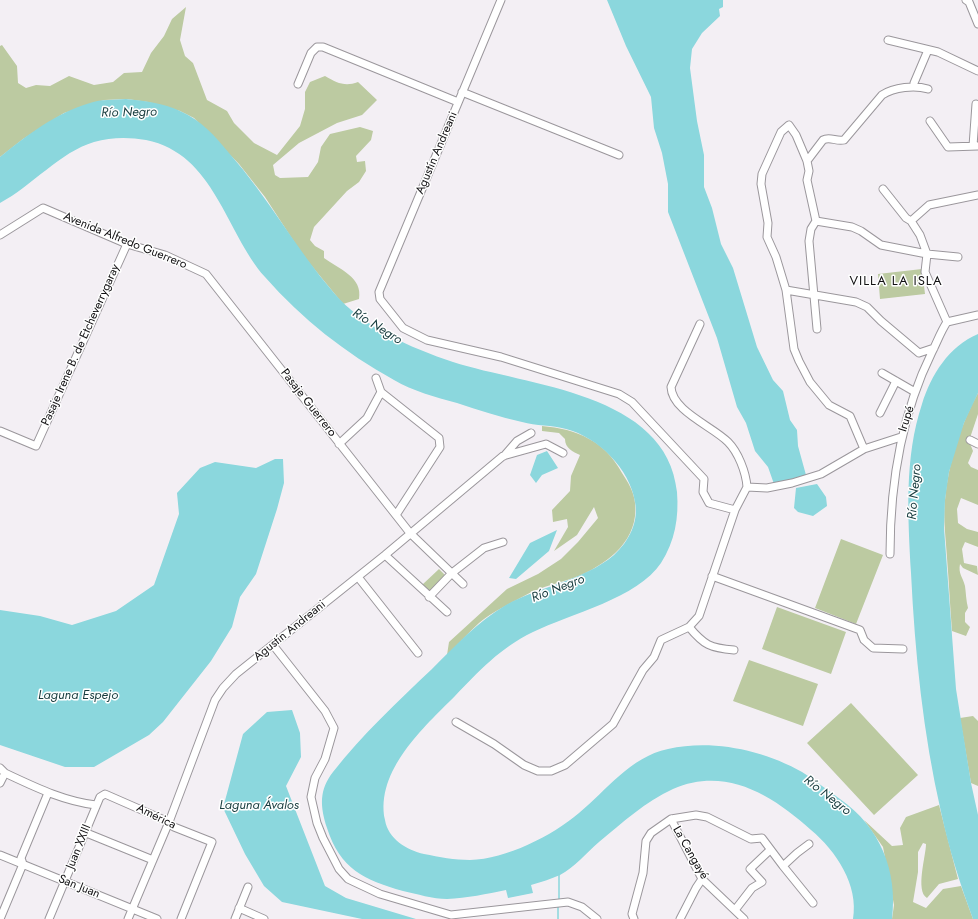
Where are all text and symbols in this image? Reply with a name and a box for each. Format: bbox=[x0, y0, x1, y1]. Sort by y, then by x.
water label: Río Negro bbox=[101, 105, 157, 121]
street label: Agustín Andreani bbox=[413, 110, 461, 196]
street label: Avenida Alfredo Guerrero bbox=[61, 210, 189, 272]
street label: Pasaje Irene B. de Etcheverrygaray bbox=[39, 262, 123, 428]
district label: VILLA LA ISLA bbox=[849, 274, 943, 290]
water label: Río Negro bbox=[349, 306, 405, 348]
street label: Pasaje Guerrero bbox=[277, 366, 339, 440]
street label: Irupé bbox=[896, 404, 918, 434]
water label: Río Negro bbox=[905, 464, 925, 520]
water label: Río Negro bbox=[529, 572, 587, 606]
street label: Agustín Andreani bbox=[251, 598, 329, 664]
water label: Laguna Espejo bbox=[38, 688, 118, 704]
water label: Río Negro bbox=[800, 773, 854, 819]
water label: Laguna Ávalos bbox=[219, 798, 299, 814]
street label: América bbox=[134, 801, 178, 833]
street label: Juan XXIII bbox=[64, 823, 94, 871]
street label: La Cangayé bbox=[669, 824, 711, 882]
street label: San Juan bbox=[56, 872, 102, 902]

